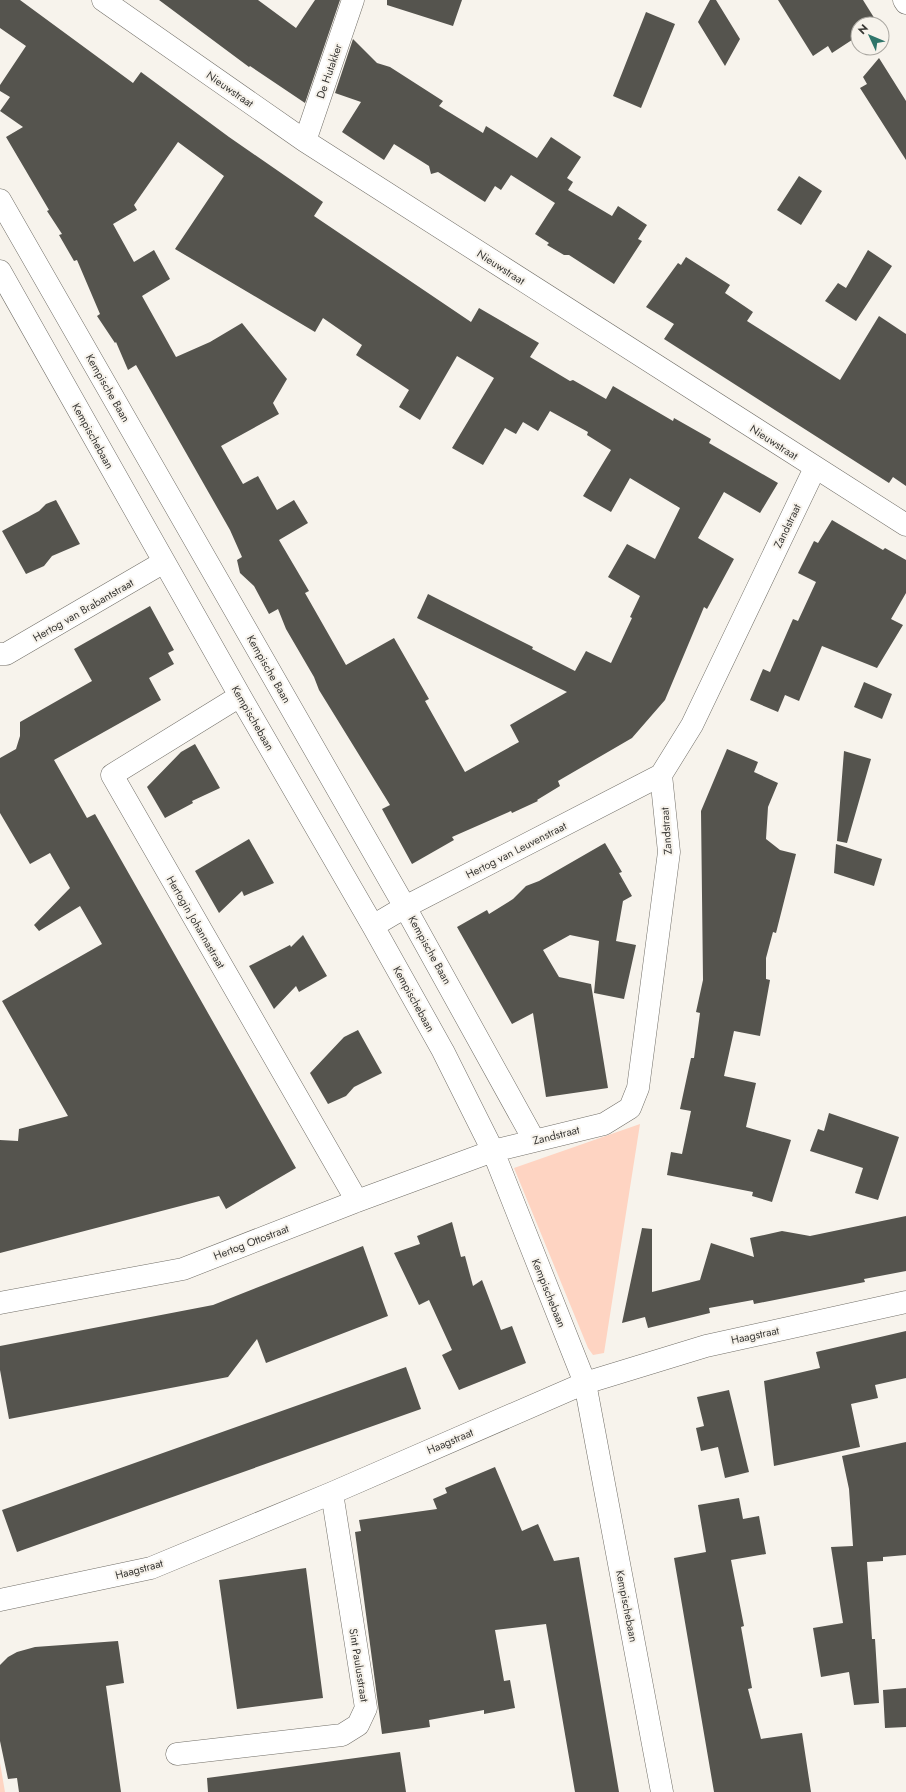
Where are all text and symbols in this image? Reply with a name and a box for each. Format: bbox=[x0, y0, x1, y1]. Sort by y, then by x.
north arrow bbox=[850, 16, 890, 56]
text: N bbox=[854, 20, 872, 38]
street label: De Hutakker bbox=[312, 41, 346, 101]
street label: Nieuwstraat bbox=[203, 67, 257, 111]
street label: Nieuwstraat bbox=[474, 245, 528, 289]
street label: Kempische Baan bbox=[82, 351, 134, 425]
street label: Kempischebaan bbox=[68, 400, 118, 472]
street label: Nieuwstraat bbox=[747, 420, 801, 464]
street label: Zandstraat bbox=[769, 501, 805, 551]
street label: Hertog van Brabantstraat bbox=[30, 574, 137, 645]
street label: Kempische Baan bbox=[243, 632, 295, 706]
street label: Kempischebaan bbox=[228, 682, 278, 754]
street label: Zandstraat bbox=[656, 806, 676, 855]
street label: Hertog van Leuvenstraat bbox=[463, 817, 570, 882]
street label: Hertogin Johannastraat bbox=[163, 873, 229, 972]
street label: Kempische Baan bbox=[405, 913, 455, 987]
street label: Kempischebaan bbox=[389, 963, 439, 1035]
street label: Zandstraat bbox=[531, 1121, 581, 1148]
street label: Hertog Ottostraat bbox=[211, 1220, 291, 1264]
street label: Kempischebaan bbox=[528, 1256, 570, 1330]
street label: Haagstraat bbox=[729, 1322, 781, 1348]
street label: Haagstraat bbox=[424, 1424, 476, 1458]
street label: Haagstraat bbox=[113, 1555, 165, 1583]
street label: Kempischebaan bbox=[612, 1569, 642, 1643]
street label: Sint Paulusstraat bbox=[345, 1627, 373, 1703]

